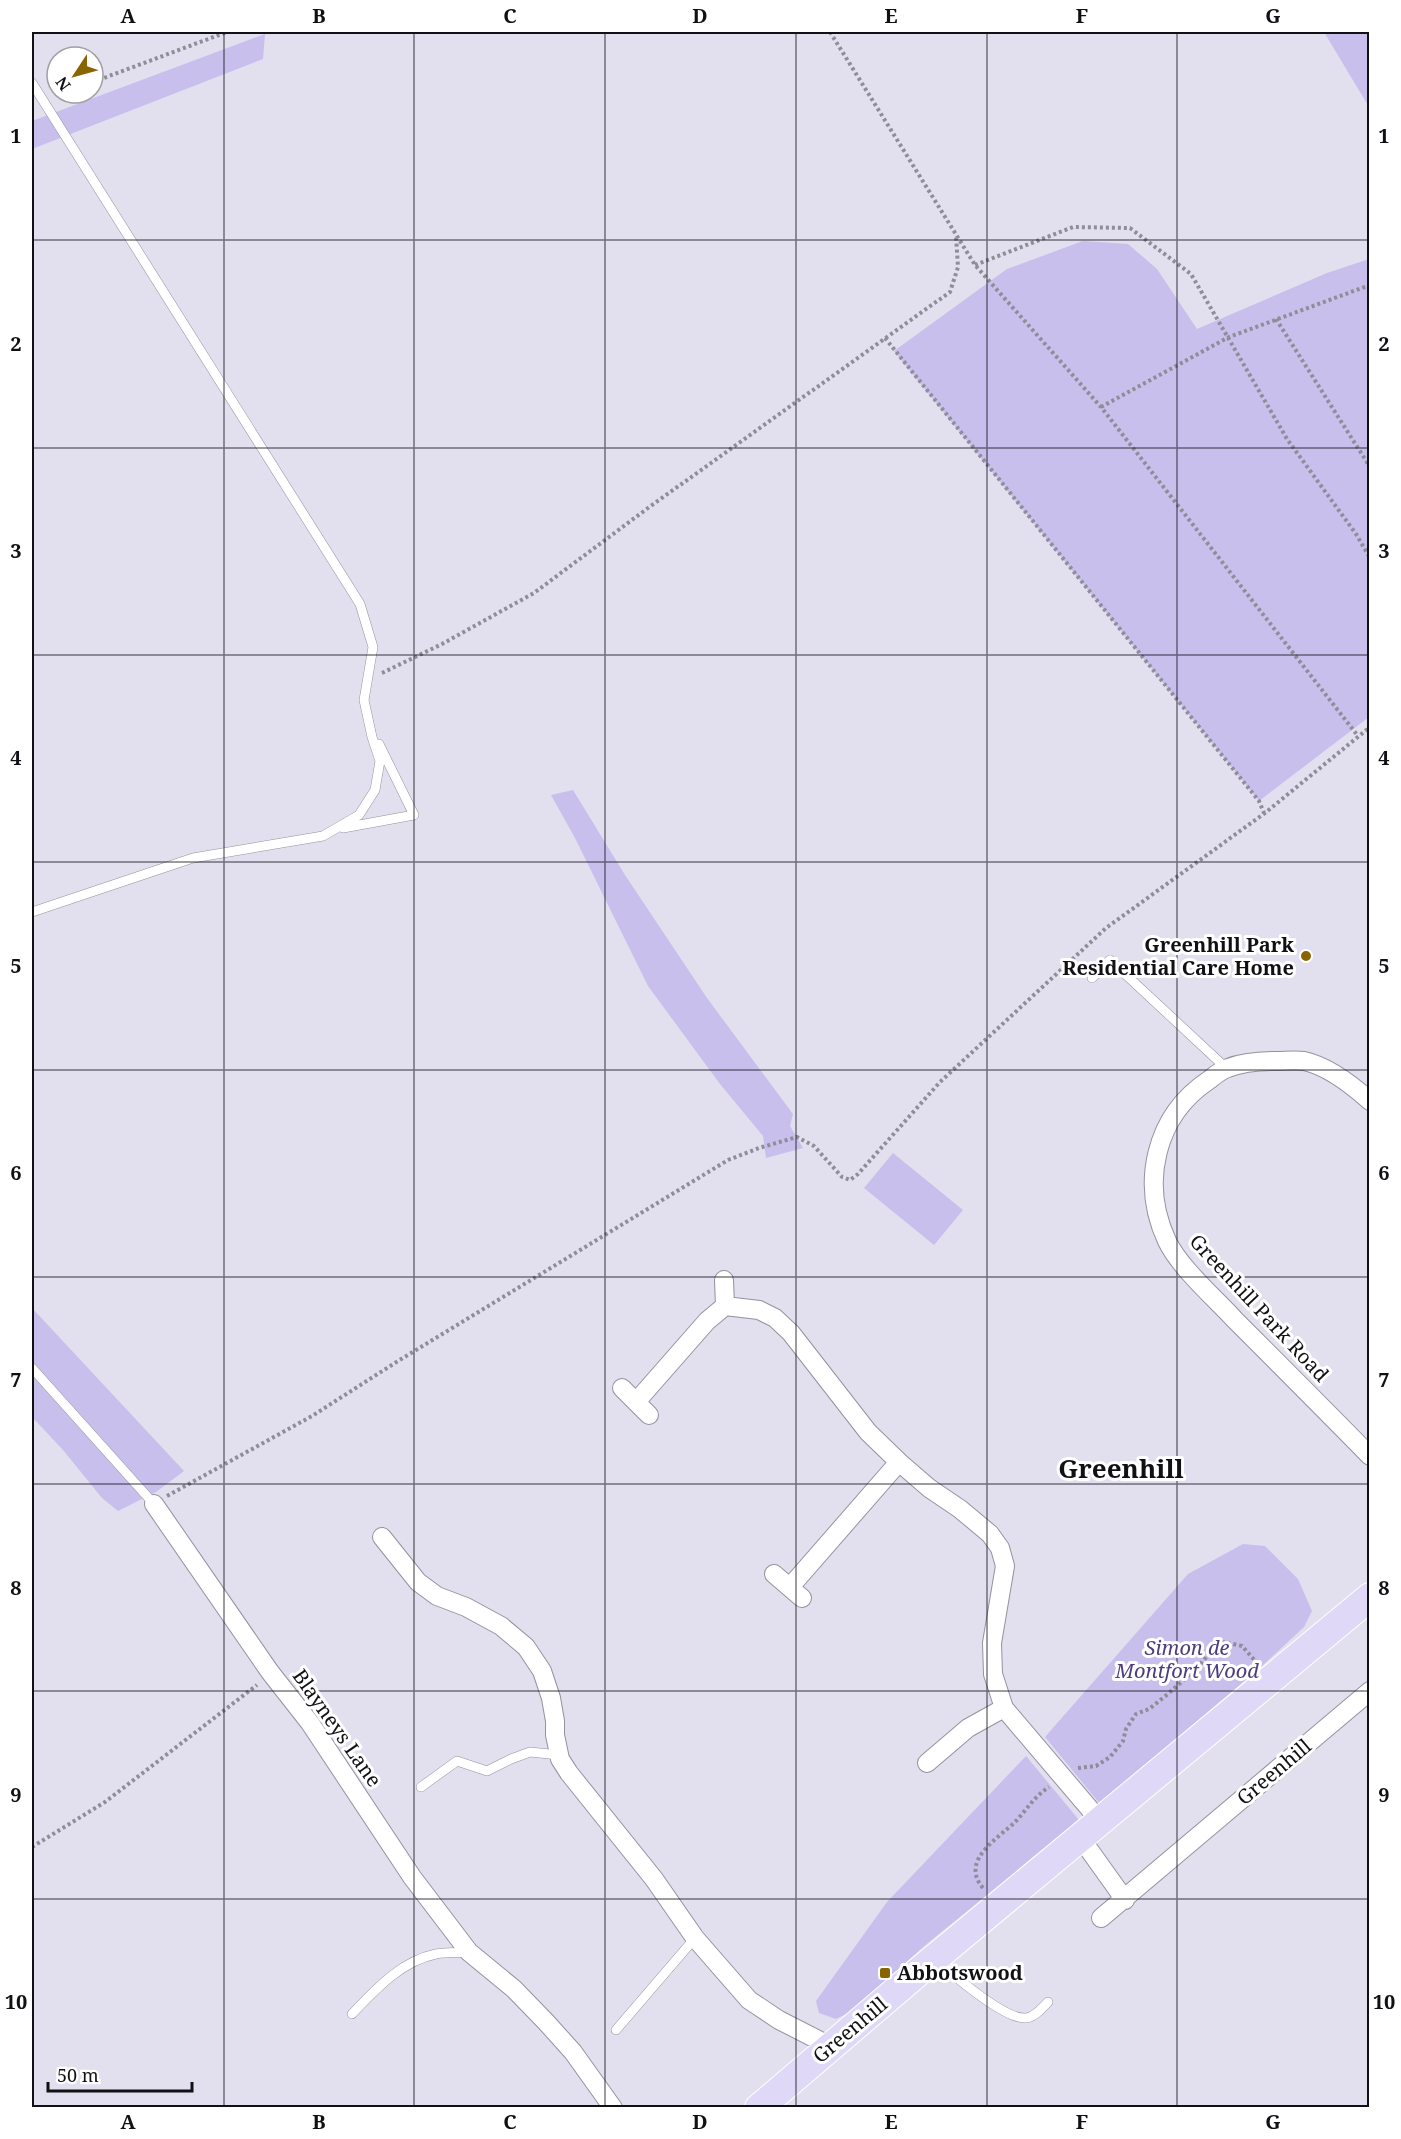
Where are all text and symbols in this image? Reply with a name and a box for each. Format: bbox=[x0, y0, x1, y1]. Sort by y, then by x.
text: A bbox=[120, 2, 136, 29]
text: B bbox=[312, 2, 326, 29]
text: C bbox=[503, 2, 517, 29]
text: D bbox=[692, 2, 708, 29]
text: E bbox=[884, 2, 898, 29]
text: F bbox=[1076, 2, 1088, 29]
text: G bbox=[1265, 2, 1281, 29]
north arrow bbox=[45, 45, 105, 105]
text: N bbox=[50, 72, 75, 95]
text: 1 bbox=[10, 122, 22, 149]
text: 1 bbox=[1378, 122, 1390, 149]
text: 2 bbox=[10, 330, 22, 357]
text: 2 bbox=[1378, 330, 1390, 357]
text: 3 bbox=[10, 537, 22, 564]
text: 3 bbox=[1378, 537, 1390, 564]
text: 4 bbox=[10, 744, 22, 771]
text: 4 bbox=[1378, 744, 1390, 771]
place label: Greenhill Park Residential Care Home bbox=[1062, 931, 1294, 981]
marker: Greenhill Park Residential Care Home bbox=[1299, 949, 1313, 963]
text: 5 bbox=[10, 952, 22, 979]
text: 5 bbox=[1378, 952, 1390, 979]
text: 6 bbox=[10, 1159, 22, 1186]
text: 6 bbox=[1378, 1159, 1390, 1186]
street label: Greenhill Park Road bbox=[1184, 1228, 1335, 1387]
text: 7 bbox=[10, 1366, 22, 1393]
text: 7 bbox=[1378, 1366, 1390, 1393]
district label: Greenhill bbox=[1058, 1450, 1184, 1486]
text: 8 bbox=[10, 1574, 22, 1601]
text: 8 bbox=[1378, 1574, 1390, 1601]
park label: Simon de Montfort Wood bbox=[1114, 1634, 1259, 1684]
street label: Blayneys Lane bbox=[287, 1663, 388, 1792]
street label: Greenhill bbox=[1231, 1733, 1317, 1811]
text: 9 bbox=[10, 1781, 22, 1808]
text: 9 bbox=[1378, 1781, 1390, 1808]
place label: Abbotswood bbox=[897, 1959, 1023, 1986]
marker: Abbotswood bbox=[878, 1966, 892, 1980]
text: 10 bbox=[5, 1988, 27, 2015]
text: 10 bbox=[1373, 1988, 1395, 2015]
street label: Greenhill bbox=[807, 1991, 893, 2069]
scale bar bbox=[48, 2055, 192, 2093]
text: 50 m bbox=[57, 2063, 99, 2087]
text: A bbox=[120, 2108, 136, 2135]
text: B bbox=[312, 2108, 326, 2135]
text: C bbox=[503, 2108, 517, 2135]
text: D bbox=[692, 2108, 708, 2135]
text: E bbox=[884, 2108, 898, 2135]
text: F bbox=[1076, 2108, 1088, 2135]
text: G bbox=[1265, 2108, 1281, 2135]

